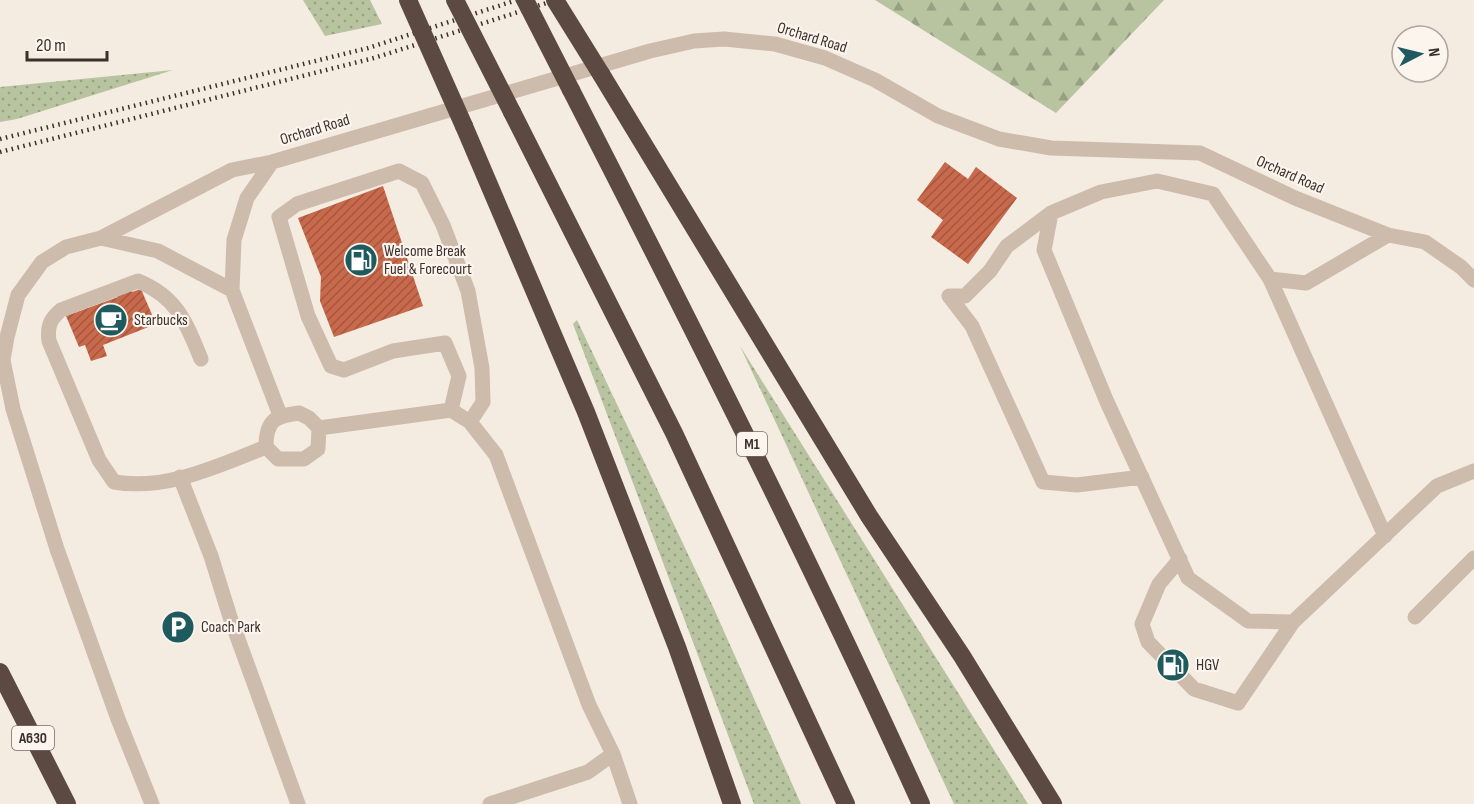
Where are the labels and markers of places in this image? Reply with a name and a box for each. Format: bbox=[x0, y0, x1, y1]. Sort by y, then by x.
fuel station icon: Welcome Break Fuel & Forecourt bbox=[343, 242, 379, 278]
place label: Welcome Break Fuel & Forecourt bbox=[384, 242, 472, 279]
cafe icon: Starbucks bbox=[93, 302, 129, 338]
place label: Starbucks bbox=[134, 311, 188, 330]
parking icon: Coach Park bbox=[160, 609, 196, 645]
place label: Coach Park bbox=[201, 618, 261, 637]
fuel station icon: HGV bbox=[1155, 647, 1191, 683]
place label: HGV bbox=[1196, 656, 1220, 675]

